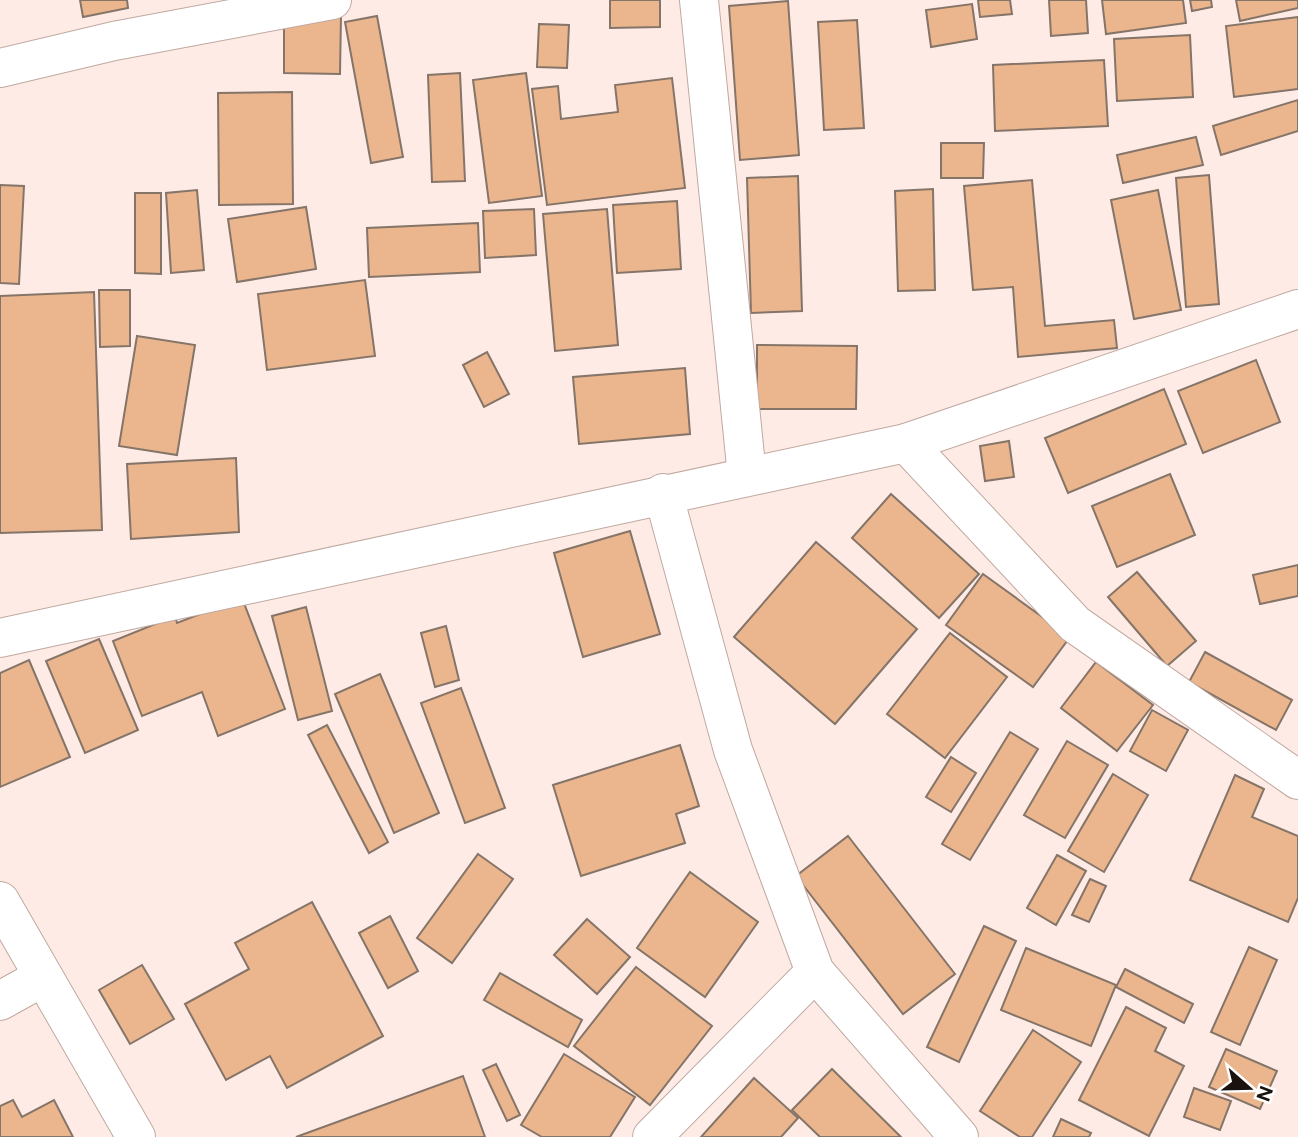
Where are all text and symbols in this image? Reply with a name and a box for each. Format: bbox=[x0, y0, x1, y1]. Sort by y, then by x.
north arrow bbox=[1214, 1053, 1284, 1123]
text: N bbox=[1251, 1083, 1278, 1104]

